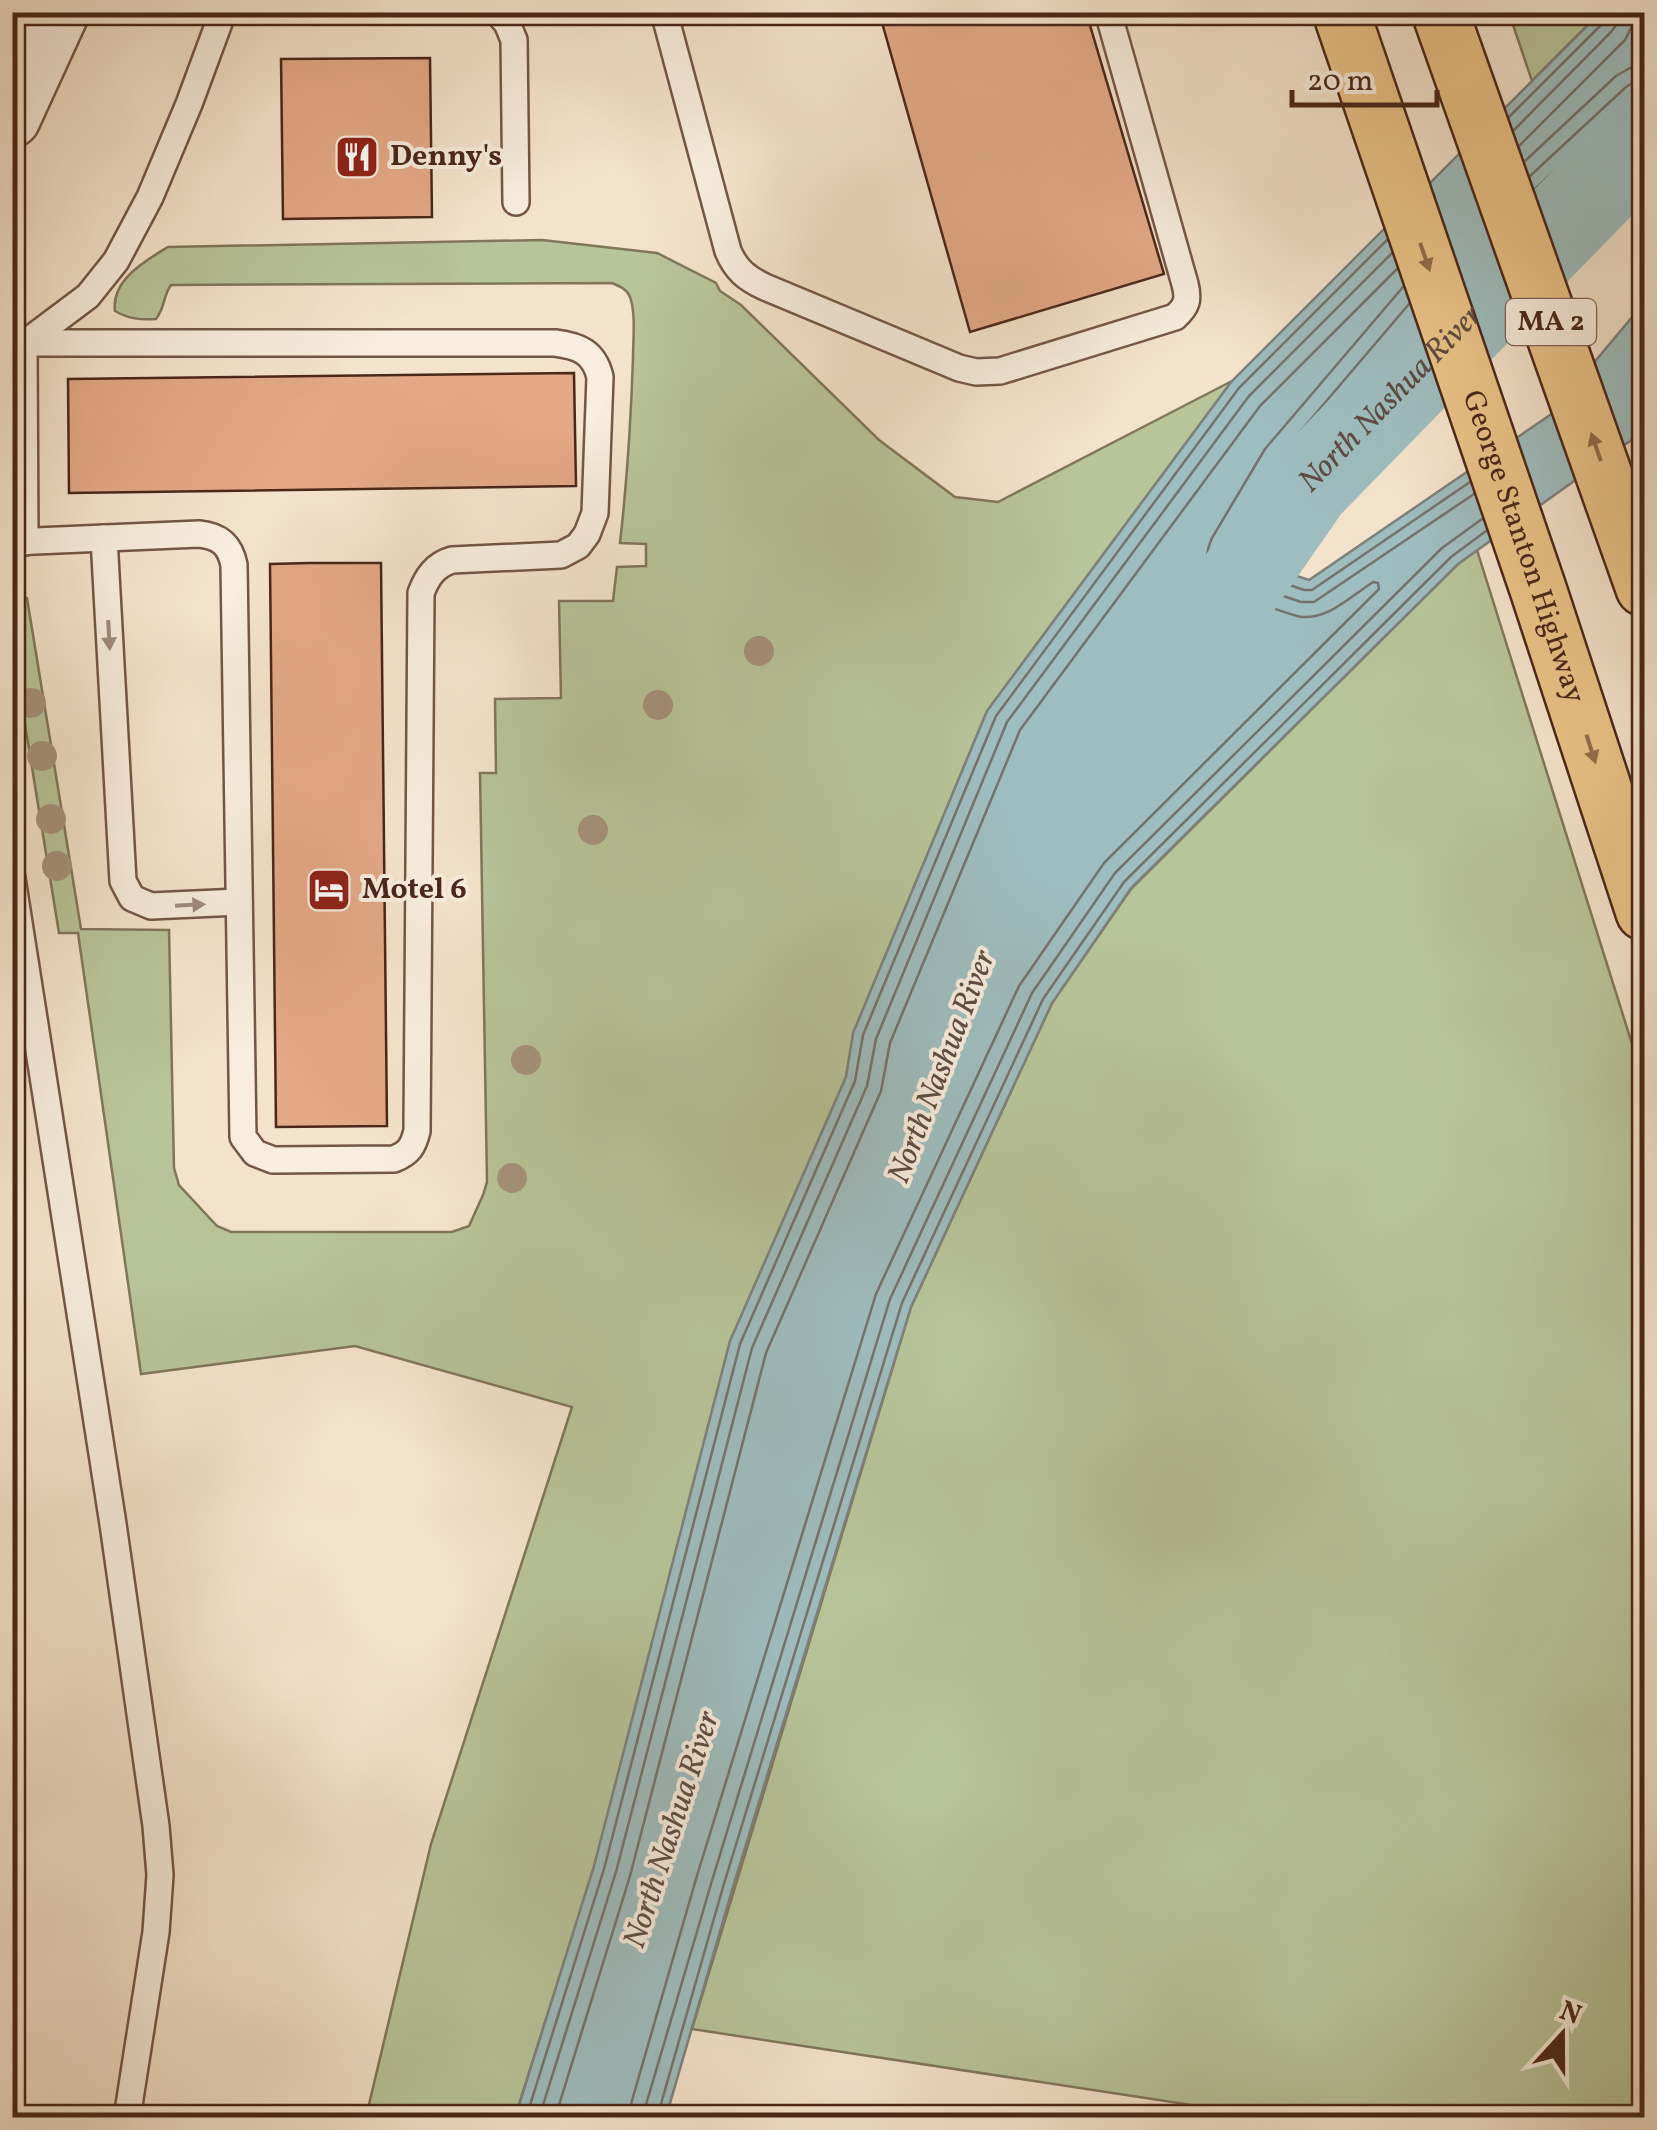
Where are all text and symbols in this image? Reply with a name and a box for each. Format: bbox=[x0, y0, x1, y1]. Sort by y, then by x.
scale bar bbox=[1292, 45, 1437, 107]
text: 20 m bbox=[1307, 61, 1373, 103]
restaurant icon: Denny's bbox=[334, 134, 380, 180]
place label: Denny's bbox=[390, 136, 502, 178]
one-way arrow bbox=[1418, 243, 1433, 273]
water label: North Nashua River bbox=[1289, 295, 1494, 503]
road number: MA 2 bbox=[1506, 299, 1596, 345]
street label: George Stanton Highway bbox=[1451, 385, 1595, 709]
one-way arrow bbox=[1588, 432, 1603, 462]
one-way arrow bbox=[101, 620, 117, 652]
one-way arrow bbox=[1584, 734, 1599, 764]
hotel icon: Motel 6 bbox=[306, 867, 352, 913]
place label: Motel 6 bbox=[362, 869, 467, 911]
one-way arrow bbox=[174, 897, 206, 913]
water label: North Nashua River bbox=[878, 943, 1008, 1190]
water label: North Nashua River bbox=[614, 1705, 732, 1954]
north arrow bbox=[1512, 1985, 1612, 2085]
text: N bbox=[1554, 1992, 1587, 2036]

